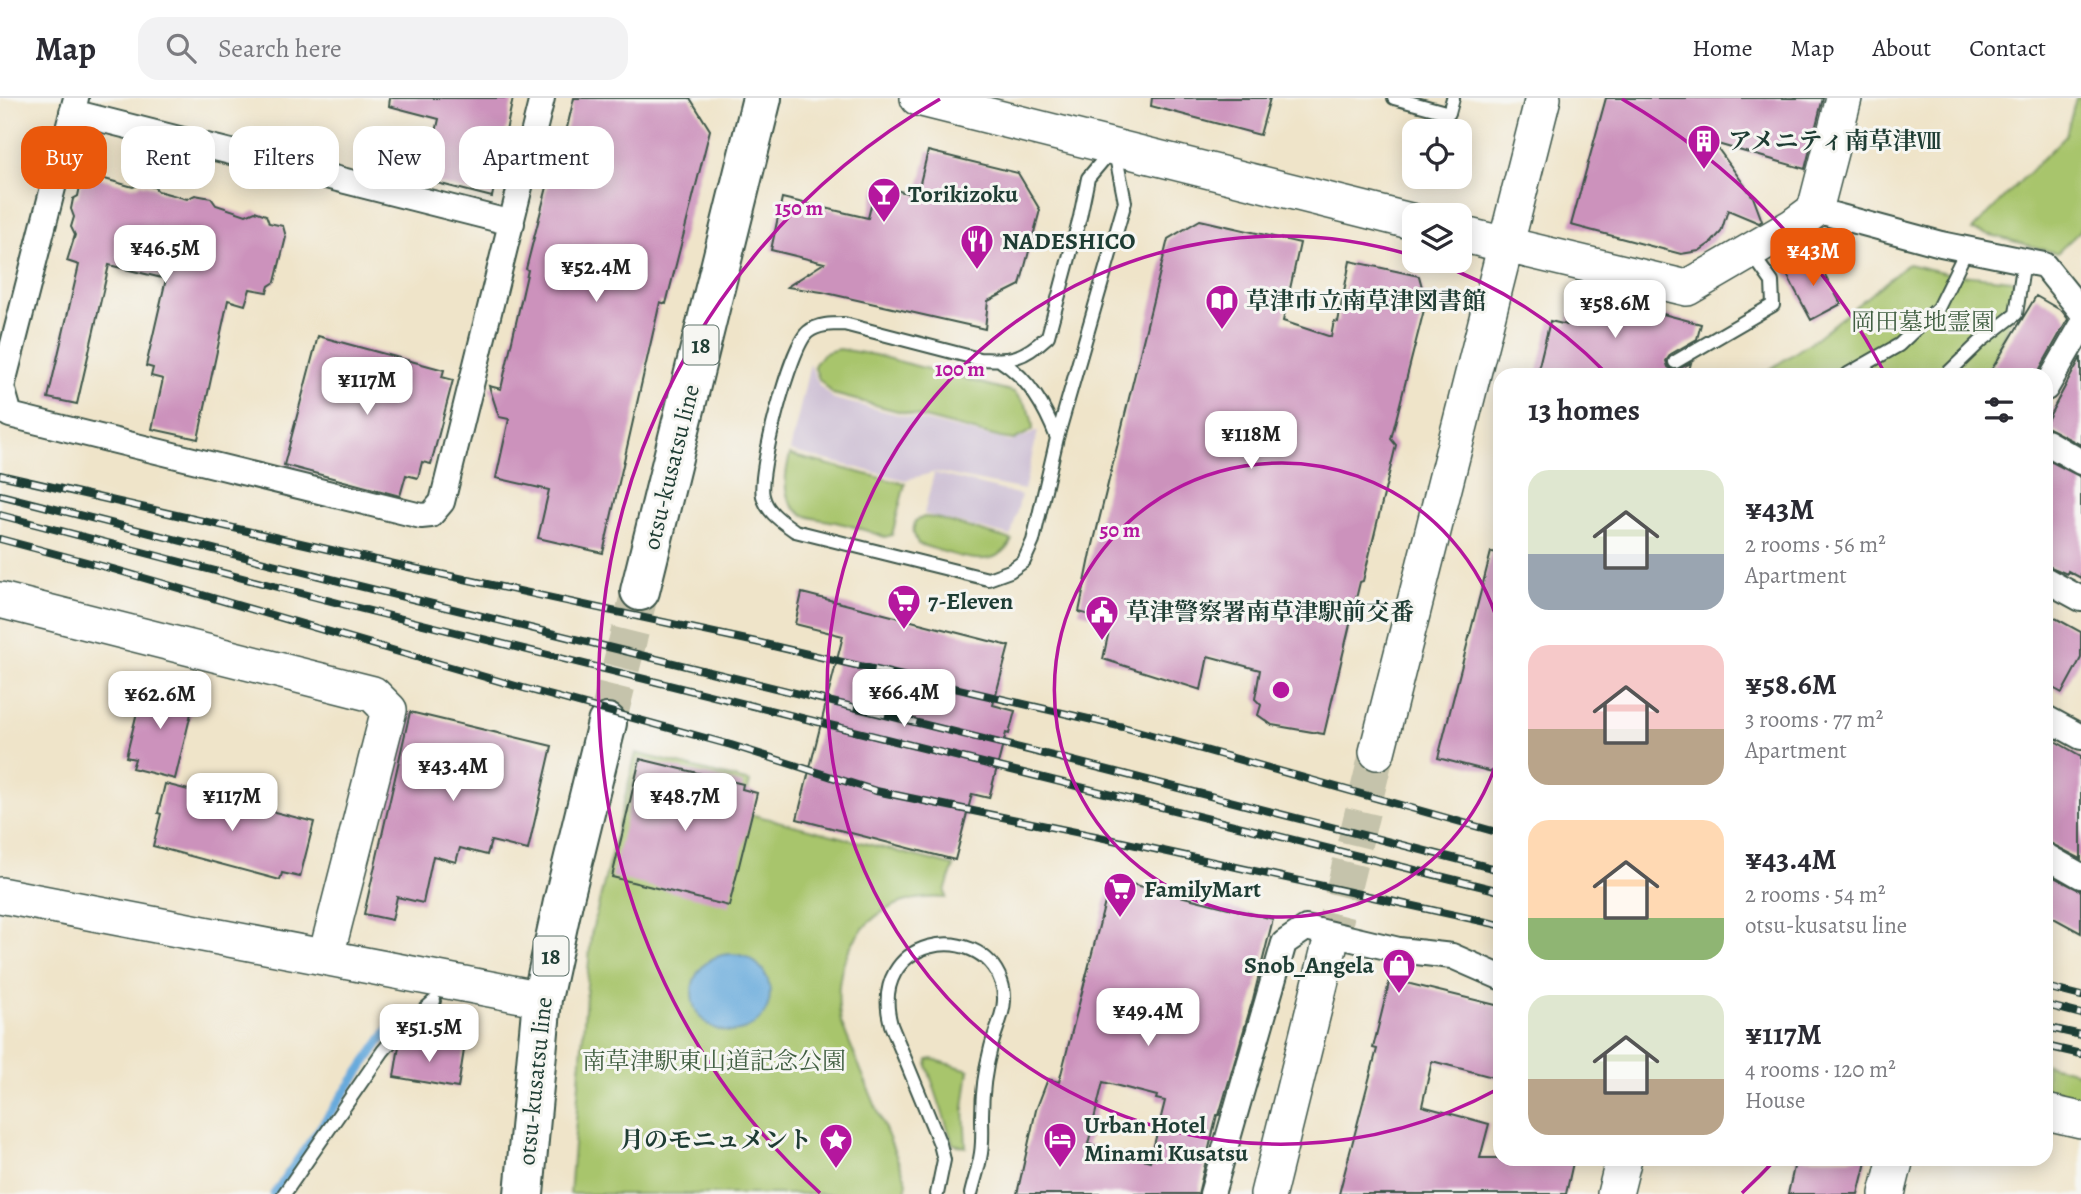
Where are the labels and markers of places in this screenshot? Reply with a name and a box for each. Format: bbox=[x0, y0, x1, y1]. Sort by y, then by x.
building icon: アメニティ南草津Ⅷ bbox=[1685, 122, 1723, 171]
place label: アメニティ南草津Ⅷ bbox=[1728, 125, 1941, 157]
bar icon: Torikizoku bbox=[865, 175, 903, 224]
place label: Torikizoku bbox=[908, 178, 1019, 210]
restaurant icon: NADESHICO bbox=[958, 222, 996, 271]
place label: NADESHICO bbox=[1002, 225, 1136, 257]
pin: ¥46.5M bbox=[108, 226, 222, 285]
pin: ¥43M bbox=[1772, 228, 1854, 288]
pin: ¥52.4M bbox=[539, 244, 653, 304]
pin: ¥58.6M bbox=[1558, 280, 1672, 340]
library icon: 草津市立南草津図書館 bbox=[1203, 282, 1241, 331]
place label: 草津市立南草津図書館 bbox=[1246, 285, 1486, 317]
pin: ¥117M bbox=[318, 358, 416, 417]
pin: ¥118M bbox=[1202, 412, 1300, 471]
supermarket icon: 7-Eleven bbox=[885, 582, 923, 631]
place label: 7-Eleven bbox=[928, 585, 1014, 617]
public building icon: 草津警察署南草津駅前交番 bbox=[1083, 593, 1121, 642]
place label: 草津警察署南草津駅前交番 bbox=[1126, 596, 1414, 628]
pin: ¥66.4M bbox=[847, 670, 961, 729]
pin: ¥62.6M bbox=[103, 672, 217, 731]
centre of rings bbox=[1269, 678, 1293, 702]
pin: ¥43.4M bbox=[396, 744, 510, 803]
pin: ¥117M bbox=[183, 774, 281, 833]
pin: ¥48.7M bbox=[628, 774, 742, 833]
supermarket icon: FamilyMart bbox=[1101, 870, 1139, 919]
place label: FamilyMart bbox=[1144, 873, 1261, 905]
shop icon: Snob_Angela bbox=[1380, 946, 1418, 995]
place label: Snob_Angela bbox=[1244, 949, 1374, 981]
pin: ¥49.4M bbox=[1091, 988, 1205, 1048]
pin: ¥51.5M bbox=[372, 1004, 486, 1064]
place label: Urban Hotel Minami Kusatsu bbox=[1084, 1109, 1249, 1169]
hotel icon: Urban Hotel Minami Kusatsu bbox=[1041, 1120, 1079, 1169]
place icon: 月のモニュメント bbox=[817, 1121, 855, 1170]
place label: 月のモニュメント bbox=[620, 1124, 812, 1156]

